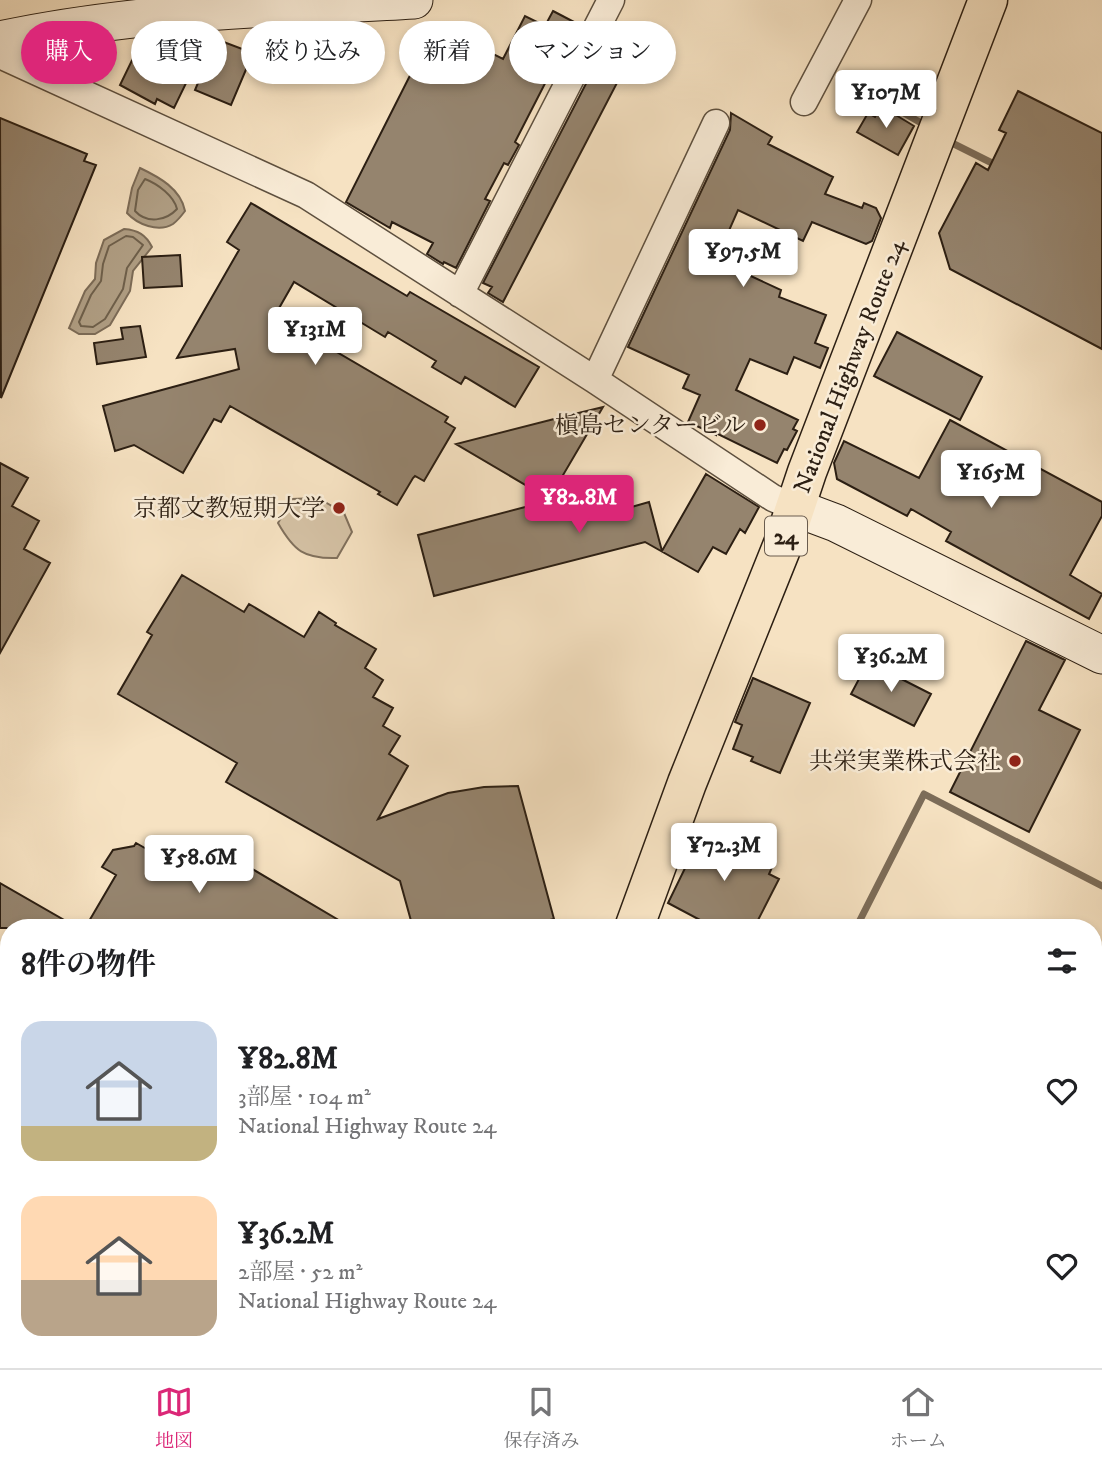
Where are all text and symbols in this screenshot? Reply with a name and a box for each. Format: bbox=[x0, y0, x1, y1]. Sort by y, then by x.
chip: 購入 bbox=[21, 21, 117, 84]
chip: 賃貸 bbox=[131, 21, 227, 84]
chip: 絞り込み bbox=[241, 21, 385, 84]
chip: 新着 bbox=[399, 21, 495, 84]
chip: マンション bbox=[509, 21, 676, 84]
pin: ¥107M bbox=[837, 71, 935, 130]
text: ¥107M bbox=[851, 78, 921, 107]
pin: ¥97.5M bbox=[686, 230, 800, 289]
street label: National Highway Route 24 bbox=[788, 234, 913, 498]
text: ¥97.5M bbox=[705, 237, 781, 266]
pin: ¥131M bbox=[266, 308, 364, 367]
text: ¥131M bbox=[284, 315, 346, 344]
place label: 槇島センタービル bbox=[555, 411, 746, 441]
marker: 槇島センタービル bbox=[752, 417, 768, 433]
pin: ¥165M bbox=[942, 450, 1040, 510]
text: ¥165M bbox=[957, 458, 1025, 487]
pin: ¥82.8M bbox=[522, 476, 636, 535]
text: ¥82.8M bbox=[541, 483, 617, 512]
place label: 京都文教短期大学 bbox=[133, 494, 325, 524]
marker: 京都文教短期大学 bbox=[331, 500, 347, 516]
road number: 24 bbox=[765, 516, 807, 556]
pin: ¥36.2M bbox=[834, 634, 948, 694]
text: ¥36.2M bbox=[854, 642, 928, 671]
place label: 共栄実業株式会社 bbox=[809, 747, 1001, 777]
marker: 共栄実業株式会社 bbox=[1007, 753, 1023, 769]
pin: ¥72.3M bbox=[667, 824, 781, 883]
text: ¥72.3M bbox=[687, 831, 761, 860]
pin: ¥58.6M bbox=[142, 836, 256, 895]
text: ¥58.6M bbox=[161, 843, 237, 872]
icon: filters bbox=[1043, 942, 1081, 980]
text: 8件の物件 bbox=[21, 947, 156, 984]
text: ¥82.8M bbox=[238, 1041, 338, 1078]
icon: home bbox=[77, 1049, 161, 1133]
icon: heart bbox=[1043, 1072, 1081, 1110]
text: 3部屋 · 104 m² bbox=[238, 1083, 371, 1112]
text: National Highway Route 24 bbox=[238, 1112, 497, 1141]
text: ¥36.2M bbox=[238, 1216, 334, 1253]
icon: home bbox=[77, 1224, 161, 1308]
icon: heart bbox=[1043, 1247, 1081, 1285]
text: 2部屋 · 52 m² bbox=[238, 1258, 362, 1287]
text: National Highway Route 24 bbox=[238, 1287, 497, 1316]
tab: 地図 bbox=[155, 1383, 193, 1453]
tab: 保存済み bbox=[503, 1383, 580, 1453]
tab: ホーム bbox=[890, 1383, 947, 1453]

